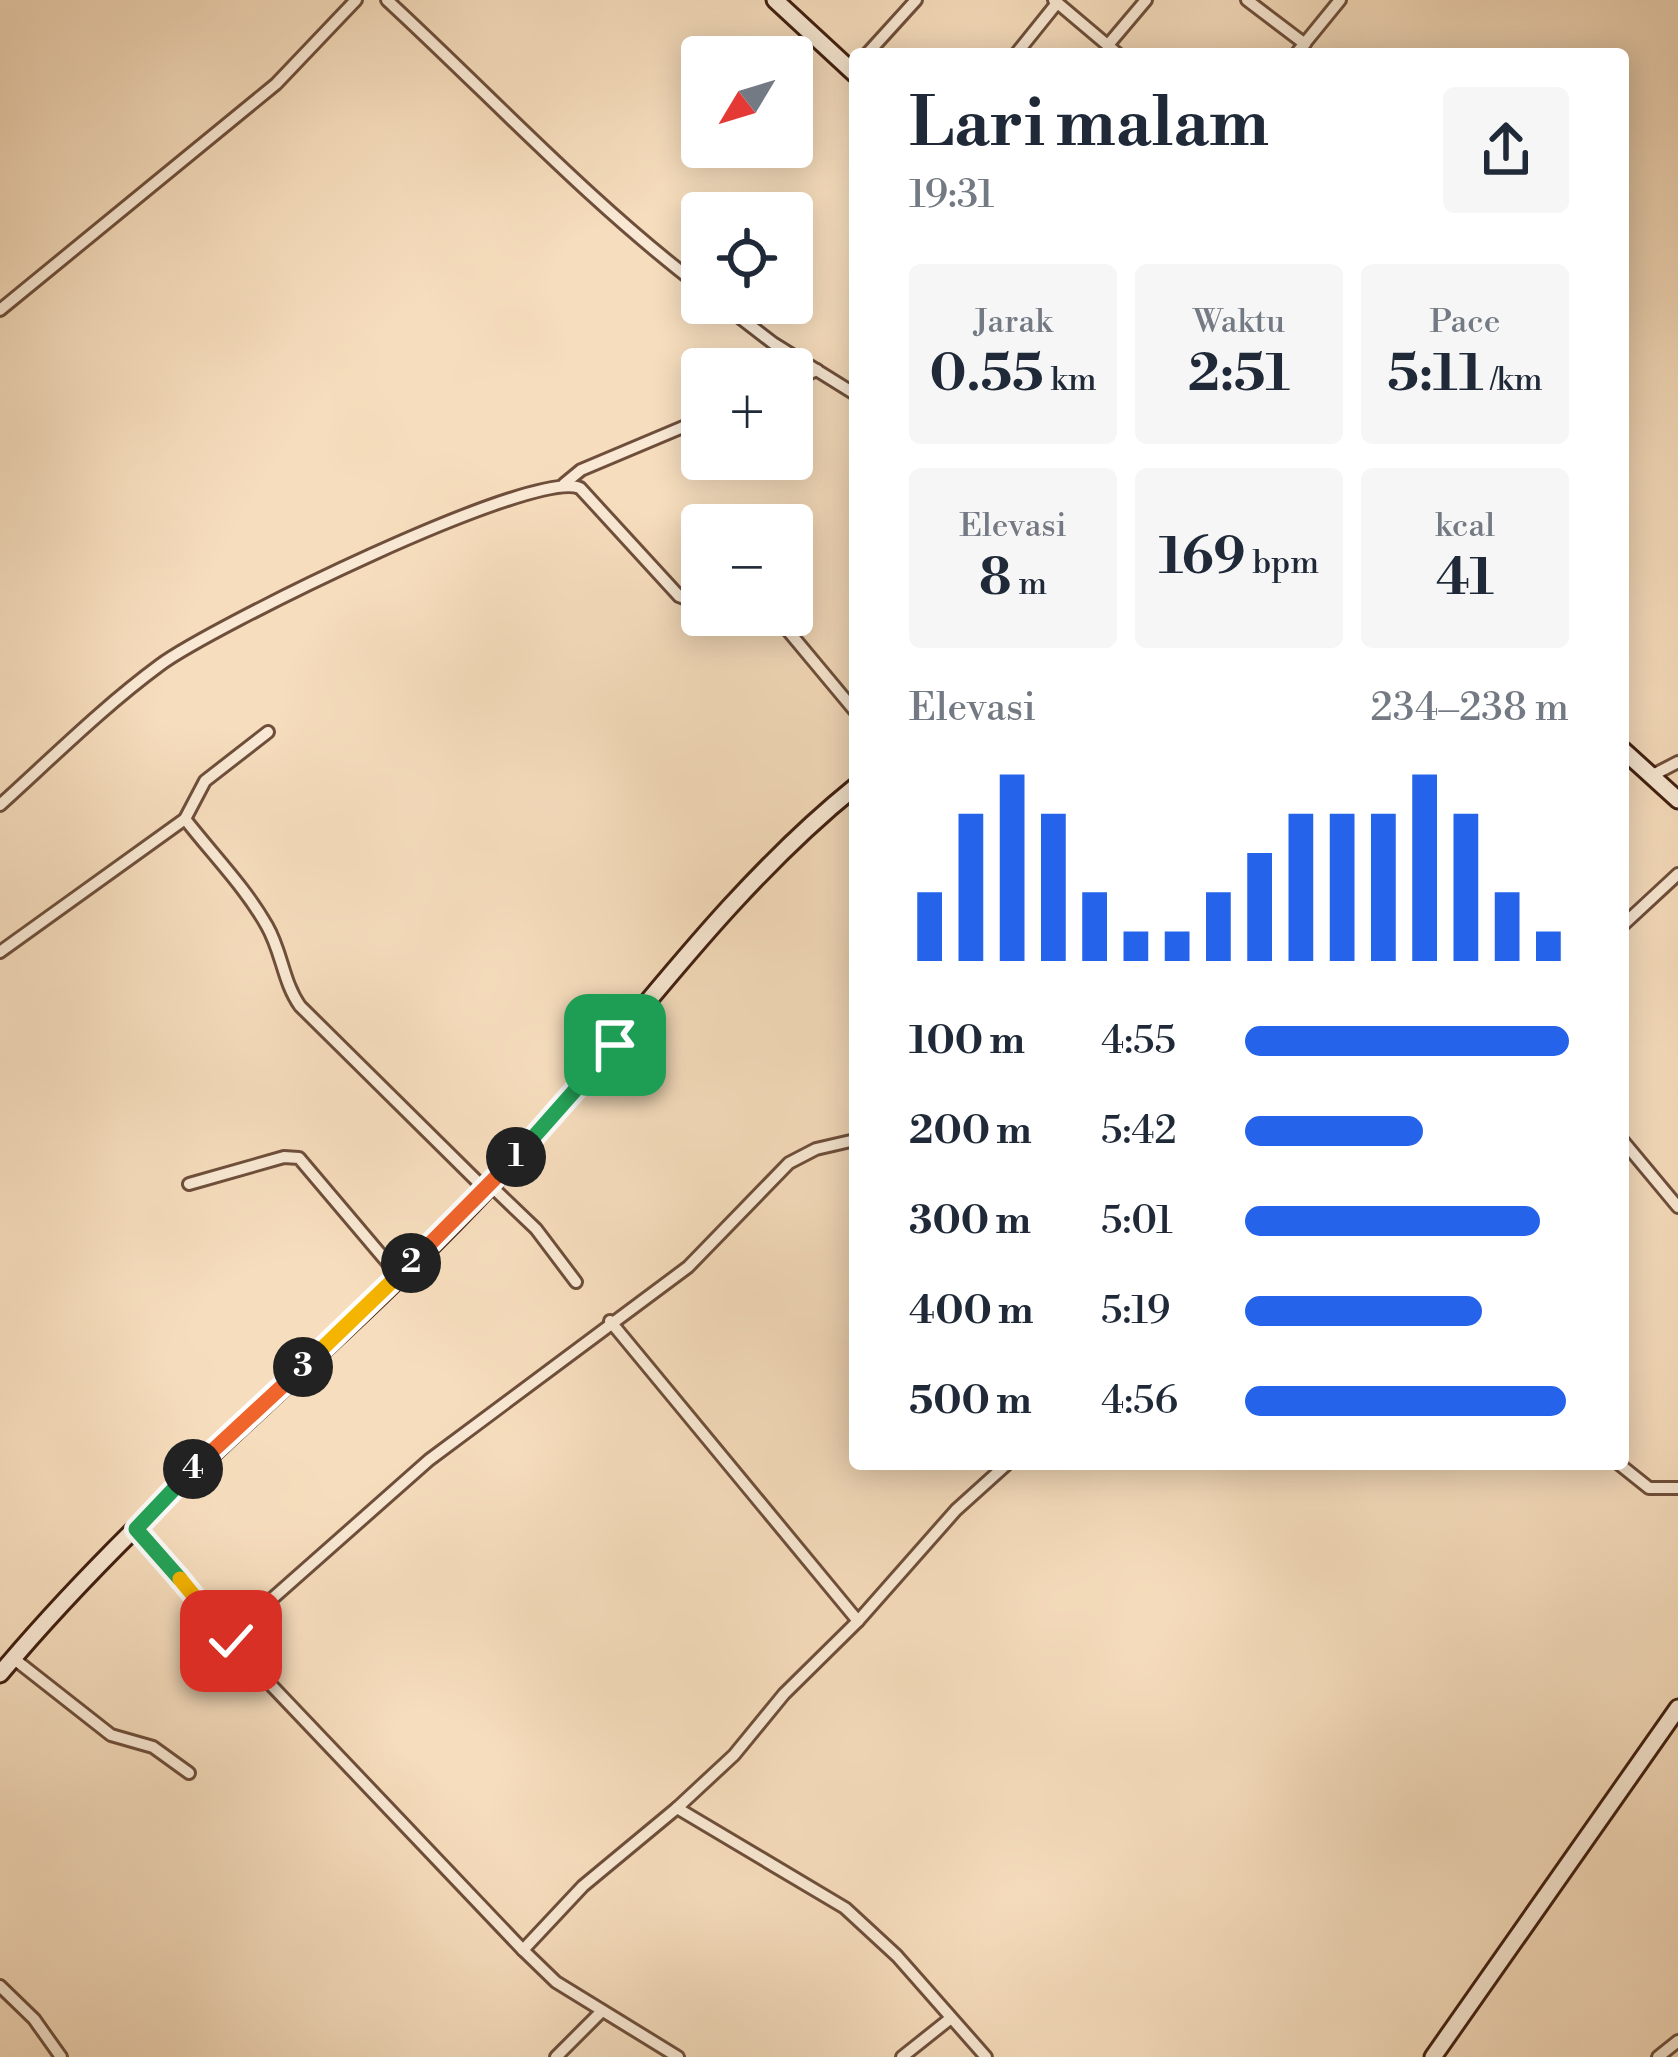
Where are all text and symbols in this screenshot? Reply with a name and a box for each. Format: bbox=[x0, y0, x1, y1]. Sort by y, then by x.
north arrow bbox=[681, 36, 813, 168]
map controls bbox=[681, 36, 813, 636]
text: Lari malam bbox=[909, 84, 1269, 167]
button: share bbox=[1443, 87, 1569, 213]
text: 19:31 bbox=[909, 171, 994, 220]
button: locate bbox=[681, 192, 813, 324]
text: Jarak bbox=[974, 302, 1052, 343]
text: Waktu bbox=[1193, 302, 1285, 343]
text: Pace bbox=[1430, 302, 1500, 343]
text: 0.55 bbox=[929, 343, 1044, 407]
text: 2:51 bbox=[1188, 343, 1290, 407]
text: 5:11 bbox=[1387, 343, 1483, 407]
button: + bbox=[681, 348, 813, 480]
text: km bbox=[1044, 360, 1097, 401]
text: /km bbox=[1483, 360, 1543, 401]
button: − bbox=[681, 504, 813, 636]
text: Elevasi bbox=[959, 506, 1067, 547]
text: kcal bbox=[1435, 506, 1495, 547]
text: 169 bbox=[1159, 526, 1246, 590]
text: bpm bbox=[1246, 543, 1319, 584]
text: 8 bbox=[979, 547, 1011, 611]
text: 41 bbox=[1436, 547, 1494, 611]
text: m bbox=[1011, 564, 1047, 605]
text: Elevasi bbox=[909, 684, 1036, 733]
text: 234–238 m bbox=[1371, 684, 1569, 733]
pin bbox=[564, 994, 666, 1096]
icon: arrive bbox=[582, 1012, 648, 1078]
text: 100 m bbox=[909, 1017, 1025, 1066]
text: 4:55 bbox=[1101, 1017, 1176, 1066]
text: 200 m bbox=[909, 1107, 1032, 1156]
text: 5:42 bbox=[1101, 1107, 1177, 1156]
pin: 1 bbox=[486, 1127, 546, 1187]
text: 1 bbox=[508, 1136, 524, 1177]
text: 300 m bbox=[909, 1197, 1031, 1246]
text: 5:01 bbox=[1101, 1197, 1173, 1246]
pin: 2 bbox=[381, 1233, 441, 1293]
text: 2 bbox=[401, 1242, 421, 1283]
text: 400 m bbox=[909, 1287, 1034, 1336]
text: 5:19 bbox=[1101, 1287, 1170, 1336]
pin: 3 bbox=[273, 1337, 333, 1397]
text: 3 bbox=[293, 1346, 313, 1387]
text: 500 m bbox=[909, 1377, 1032, 1426]
text: 4:56 bbox=[1101, 1377, 1178, 1426]
pin: 4 bbox=[163, 1439, 223, 1499]
text: 4 bbox=[182, 1448, 204, 1489]
pin bbox=[180, 1590, 282, 1692]
icon: check bbox=[198, 1608, 264, 1674]

